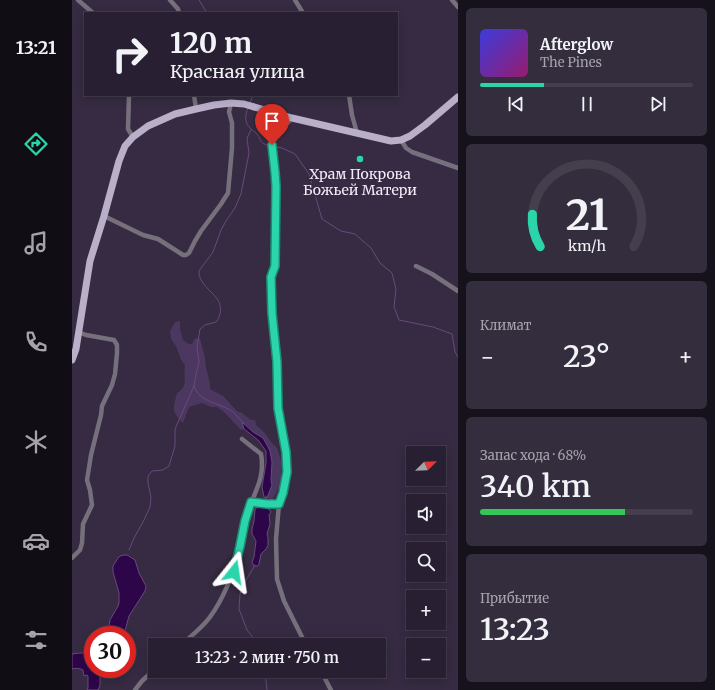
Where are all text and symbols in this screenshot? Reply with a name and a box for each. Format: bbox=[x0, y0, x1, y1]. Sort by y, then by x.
text: 120 m bbox=[170, 25, 252, 61]
icon: right bbox=[104, 28, 156, 80]
text: Afterglow bbox=[540, 35, 613, 54]
text: 13:21 bbox=[16, 36, 56, 59]
text: The Pines bbox=[540, 54, 602, 71]
text: Красная улица bbox=[170, 60, 305, 83]
icon: previous bbox=[505, 93, 527, 115]
icon: pause bbox=[576, 93, 598, 115]
icon: next bbox=[647, 93, 669, 115]
pin bbox=[255, 104, 289, 145]
icon: arrive bbox=[261, 110, 283, 132]
icon: directions bbox=[22, 130, 50, 158]
marker: Храм Покрова Божьей Матери bbox=[355, 154, 365, 164]
place label: Храм Покрова Божьей Матери bbox=[303, 165, 417, 199]
text: 21 bbox=[565, 188, 608, 240]
icon: music bbox=[22, 229, 50, 257]
text: km/h bbox=[568, 236, 606, 254]
text: Климат bbox=[480, 317, 531, 334]
icon: phone bbox=[22, 328, 50, 356]
text: 23° bbox=[563, 337, 610, 375]
text: − bbox=[480, 343, 495, 371]
text: + bbox=[678, 343, 693, 371]
icon: climate bbox=[22, 428, 50, 456]
north arrow bbox=[406, 446, 446, 486]
map controls bbox=[406, 446, 446, 678]
text: Запас хода · 68% bbox=[480, 447, 586, 464]
text: 340 km bbox=[480, 467, 591, 505]
button: sound bbox=[406, 494, 446, 534]
icon: car bbox=[22, 527, 50, 555]
button: search bbox=[406, 542, 446, 582]
position arrow bbox=[213, 551, 255, 593]
button: + bbox=[406, 590, 446, 630]
text: Прибытие bbox=[480, 590, 549, 607]
text: 13:23 bbox=[480, 610, 550, 648]
icon: filters bbox=[22, 626, 50, 654]
speed limit sign: 30 bbox=[84, 626, 136, 678]
button: − bbox=[406, 638, 446, 678]
text: 13:23 · 2 мин · 750 m bbox=[195, 648, 339, 667]

